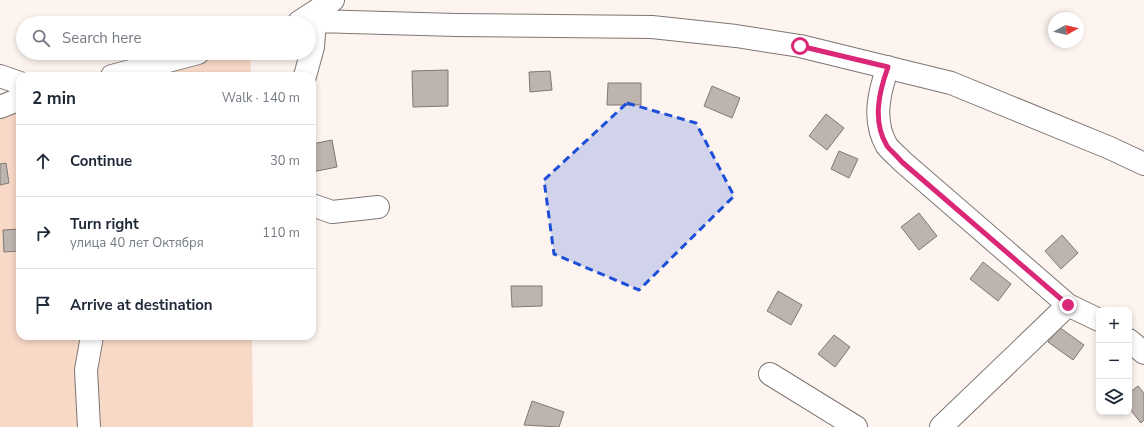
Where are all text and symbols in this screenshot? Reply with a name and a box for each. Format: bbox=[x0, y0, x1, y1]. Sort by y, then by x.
north arrow bbox=[1048, 12, 1084, 48]
search box bbox=[16, 16, 316, 60]
icon: search bbox=[30, 27, 52, 49]
text: Search here bbox=[62, 28, 142, 48]
route start bbox=[791, 37, 809, 55]
text: 2 min bbox=[32, 87, 76, 110]
text: Walk · 140 m bbox=[222, 89, 300, 107]
icon: ahead bbox=[32, 150, 54, 172]
text: Continue bbox=[70, 151, 132, 171]
text: 30 m bbox=[270, 152, 300, 170]
text: Turn right bbox=[70, 214, 139, 234]
icon: right bbox=[32, 222, 54, 244]
text: 110 m bbox=[262, 224, 300, 242]
text: улица 40 лет Октября bbox=[70, 234, 204, 252]
icon: arrive bbox=[32, 294, 54, 316]
text: Arrive at destination bbox=[70, 295, 213, 315]
route end bbox=[1059, 296, 1077, 314]
map controls bbox=[1096, 307, 1132, 415]
button: + bbox=[1096, 307, 1132, 343]
button: − bbox=[1096, 343, 1132, 379]
button: layers bbox=[1096, 379, 1132, 415]

